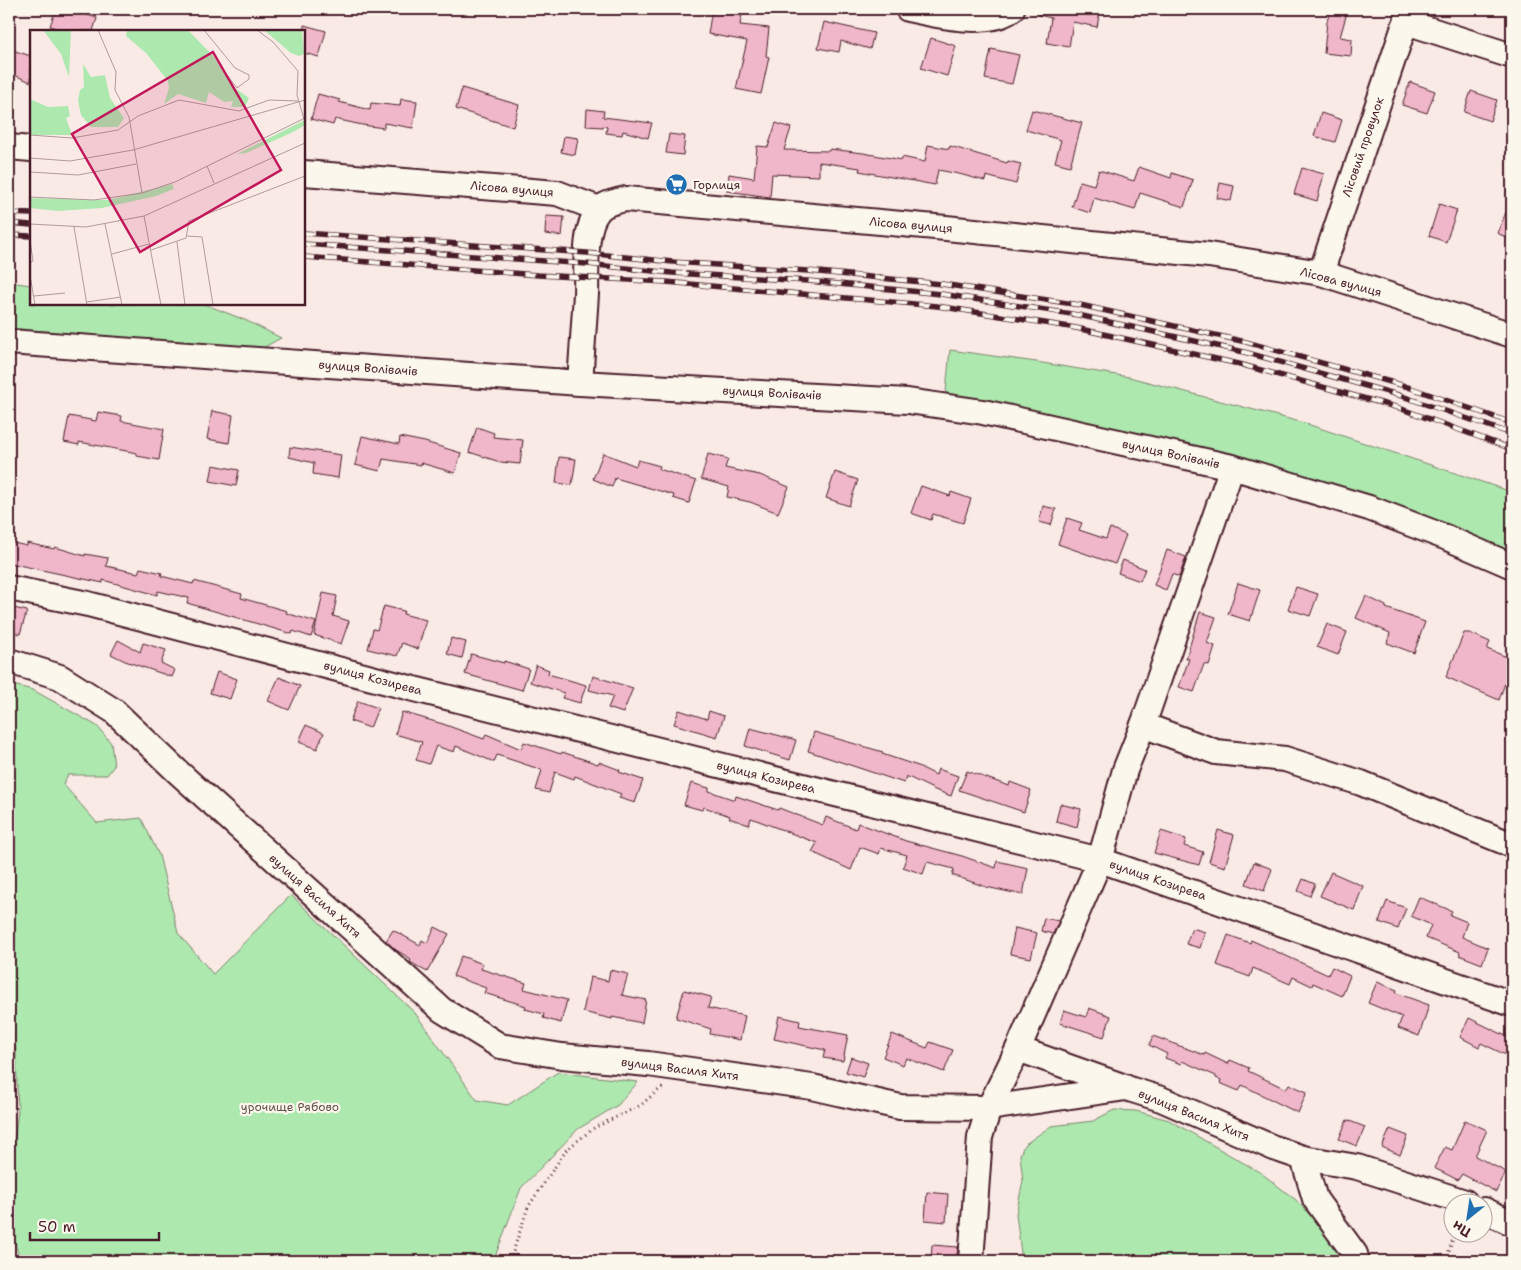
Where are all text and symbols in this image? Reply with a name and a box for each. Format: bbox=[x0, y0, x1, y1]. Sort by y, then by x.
inset map bbox=[30, 30, 305, 305]
street label: Лісовий провулок bbox=[1338, 94, 1388, 199]
supermarket icon: Горлиця bbox=[665, 173, 689, 197]
street label: Лісова вулиця bbox=[470, 177, 554, 201]
place label: Горлиця bbox=[693, 177, 740, 193]
street label: Лісова вулиця bbox=[869, 213, 953, 237]
street label: Лісова вулиця bbox=[1298, 263, 1384, 301]
street label: вулиця Волівачів bbox=[318, 357, 418, 379]
street label: вулиця Волівачів bbox=[722, 382, 822, 404]
street label: вулиця Волівачів bbox=[1121, 436, 1221, 472]
street label: вулиця Козирева bbox=[322, 657, 424, 699]
street label: вулиця Козирева bbox=[715, 757, 818, 797]
street label: вулиця Василя Хитя bbox=[266, 850, 364, 942]
street label: вулиця Козирева bbox=[1108, 856, 1209, 904]
street label: вулиця Василя Хитя bbox=[620, 1054, 740, 1084]
street label: вулиця Василя Хитя bbox=[1136, 1085, 1252, 1145]
park label: урочище Рябово bbox=[241, 1099, 339, 1115]
north arrow bbox=[1444, 1192, 1494, 1242]
scale bar bbox=[30, 1210, 159, 1242]
text: 50 m bbox=[38, 1217, 76, 1237]
text: Пн bbox=[1449, 1217, 1474, 1242]

